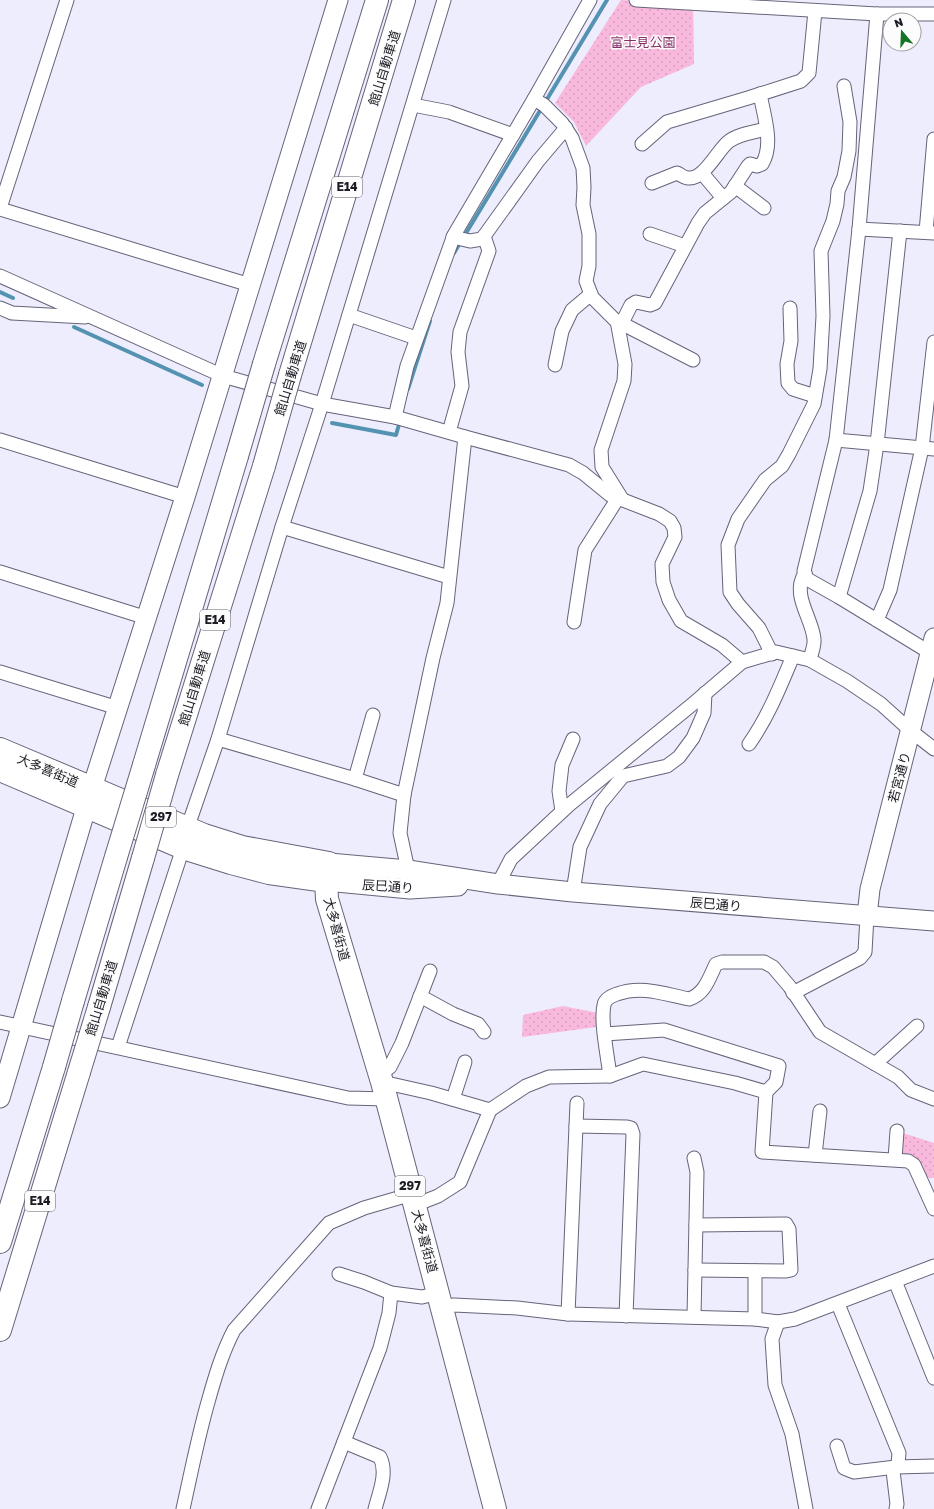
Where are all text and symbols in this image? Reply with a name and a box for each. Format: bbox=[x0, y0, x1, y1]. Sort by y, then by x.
north arrow bbox=[882, 12, 922, 52]
text: N bbox=[893, 15, 905, 30]
street label: 館山自動車道 bbox=[365, 28, 403, 108]
park label: 富士見公園 bbox=[610, 34, 676, 50]
road number: E14 bbox=[332, 177, 362, 197]
street label: 館山自動車道 bbox=[271, 338, 309, 418]
road number: E14 bbox=[200, 610, 230, 630]
street label: 館山自動車道 bbox=[175, 648, 213, 728]
street label: 大多喜街道 bbox=[15, 750, 81, 790]
street label: 若宮通り bbox=[885, 750, 913, 804]
road number: 297 bbox=[146, 807, 176, 827]
street label: 辰巳通り bbox=[361, 876, 415, 896]
street label: 辰巳通り bbox=[689, 894, 743, 914]
street label: 大多喜街道 bbox=[321, 896, 353, 962]
street label: 館山自動車道 bbox=[82, 958, 120, 1038]
road number: 297 bbox=[395, 1176, 425, 1196]
road number: E14 bbox=[25, 1191, 55, 1211]
street label: 大多喜街道 bbox=[409, 1208, 441, 1274]

